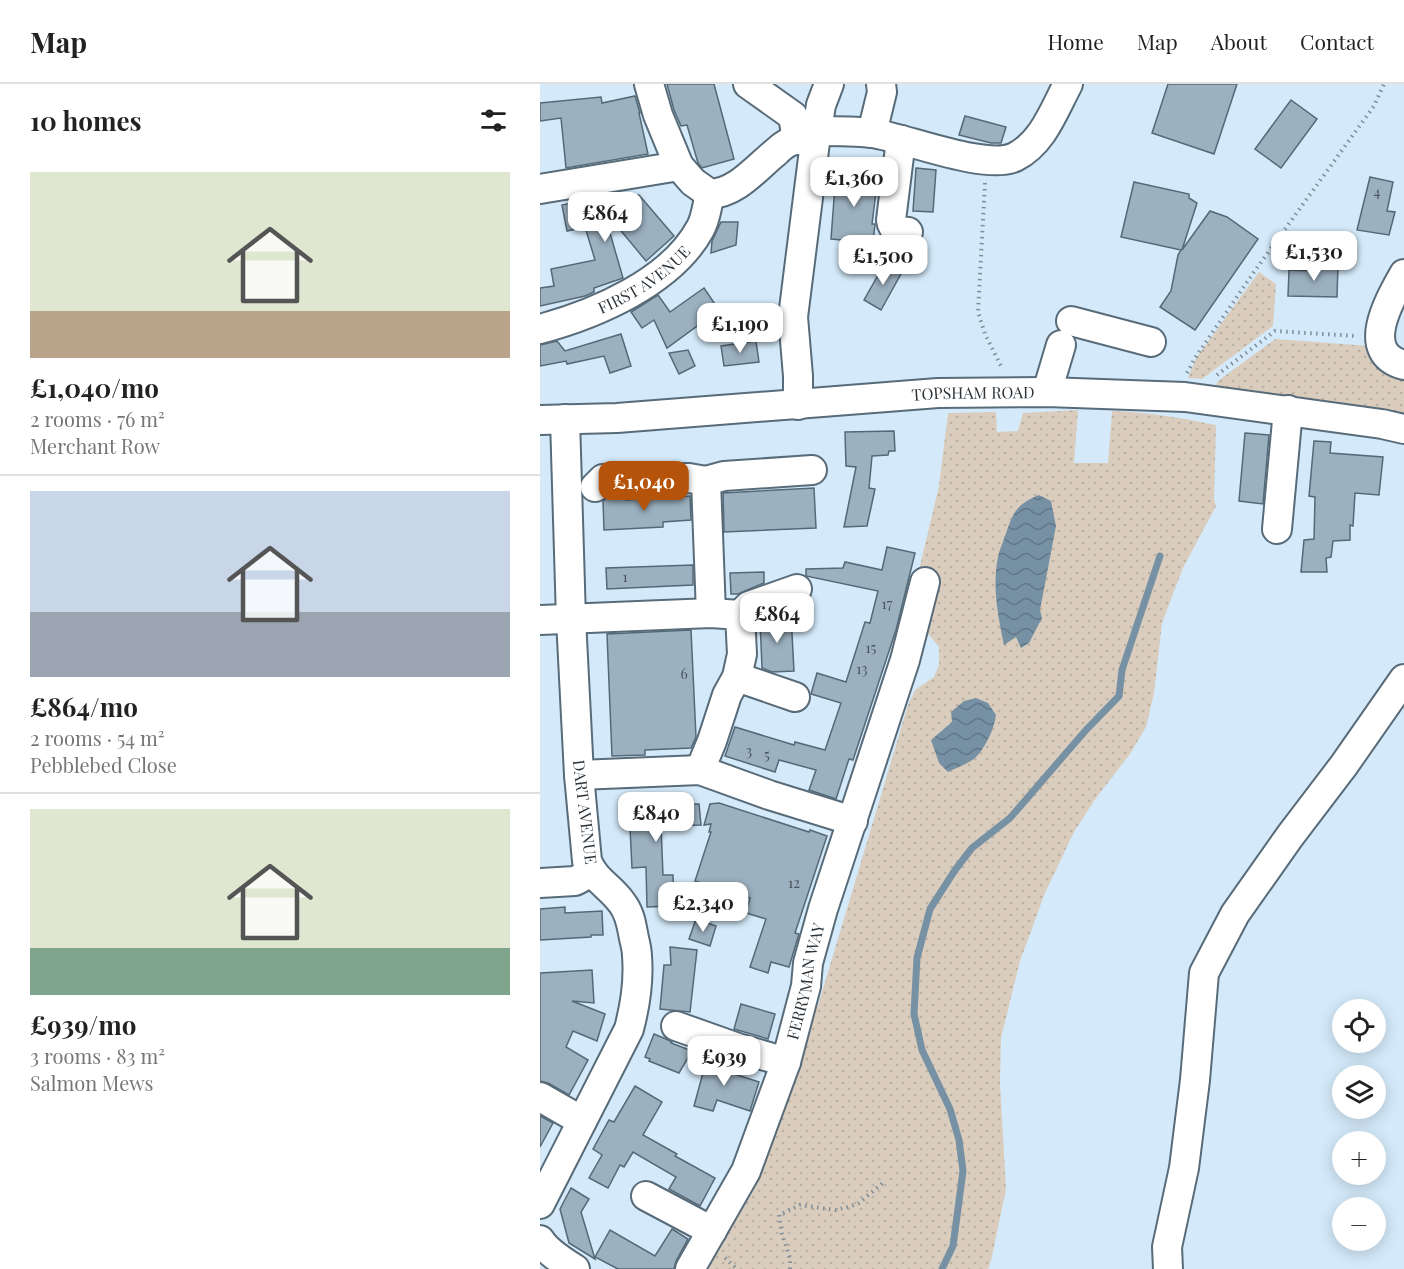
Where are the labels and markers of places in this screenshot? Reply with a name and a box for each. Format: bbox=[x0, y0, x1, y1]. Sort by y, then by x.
pin: £1,360 bbox=[805, 157, 903, 208]
pin: £864 bbox=[569, 192, 641, 243]
pin: £1,530 bbox=[1265, 231, 1363, 282]
pin: £1,500 bbox=[834, 235, 932, 286]
pin: £1,190 bbox=[691, 303, 789, 354]
pin: £1,040 bbox=[595, 461, 693, 512]
pin: £864 bbox=[741, 593, 813, 644]
pin: £840 bbox=[620, 792, 692, 843]
pin: £2,340 bbox=[654, 882, 752, 933]
pin: £939 bbox=[688, 1036, 760, 1087]

